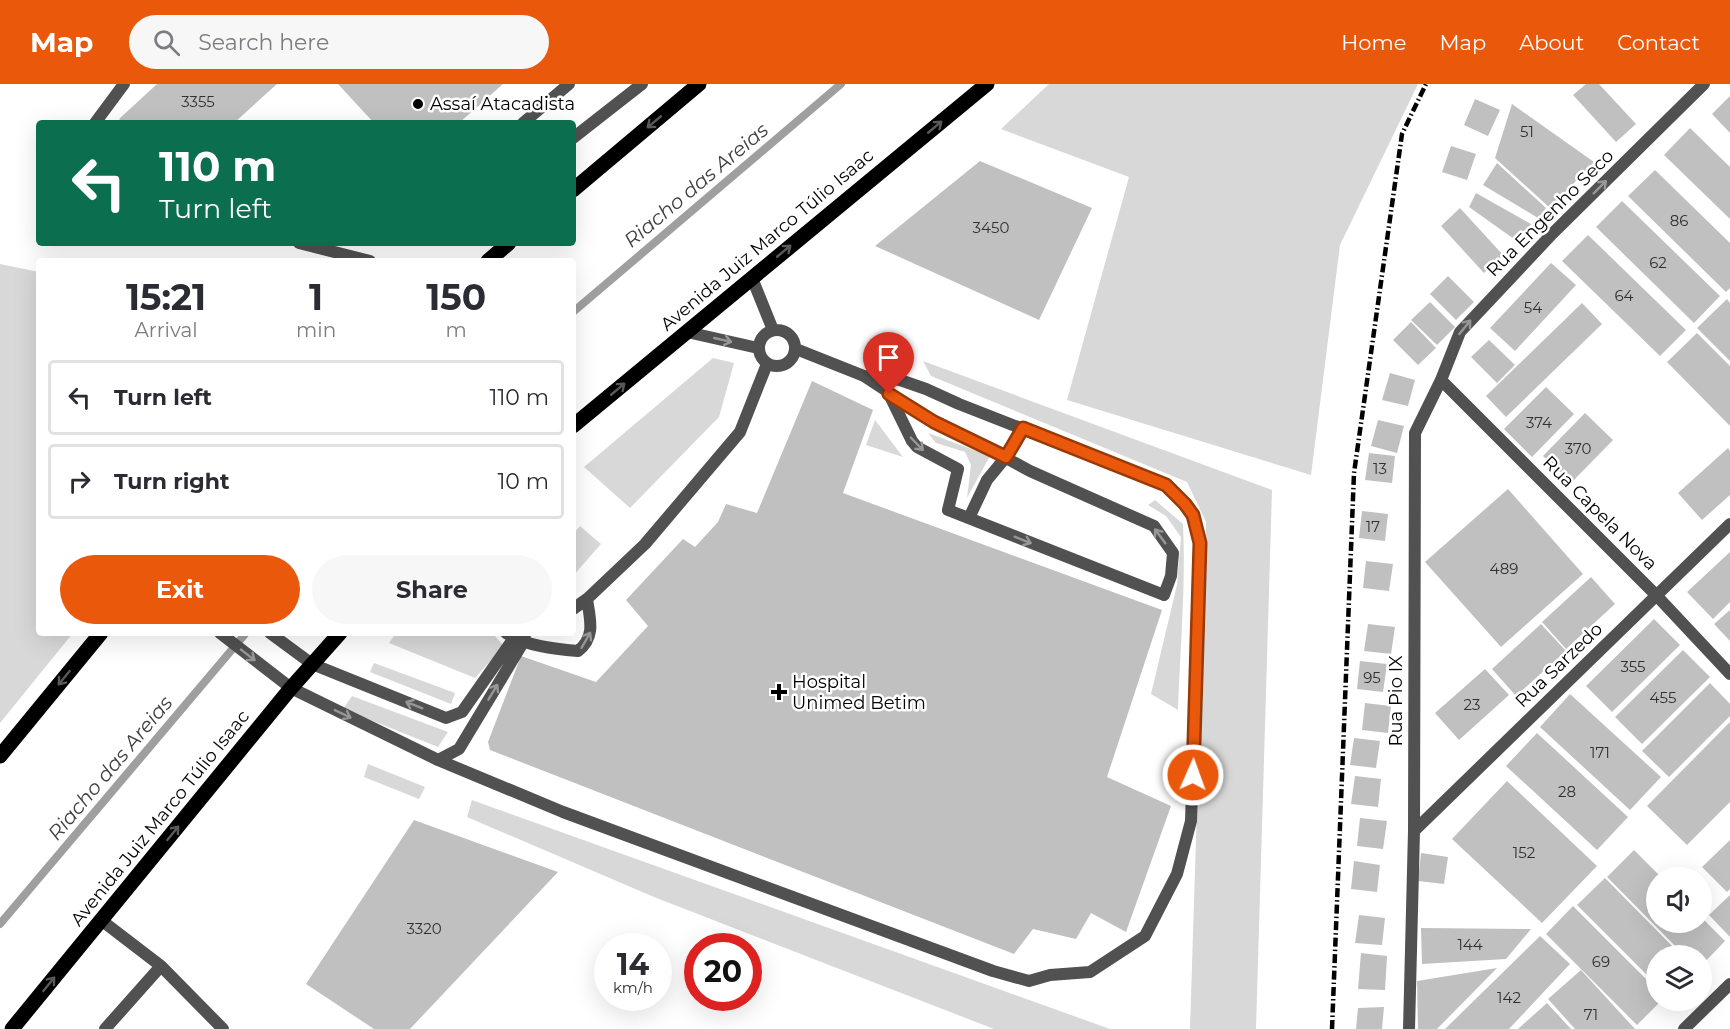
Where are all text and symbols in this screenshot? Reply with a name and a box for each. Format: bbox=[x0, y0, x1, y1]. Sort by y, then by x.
search box bbox=[129, 15, 549, 69]
text: Map bbox=[30, 25, 93, 59]
icon: search bbox=[150, 26, 183, 59]
text: Search here bbox=[198, 29, 329, 56]
text: Home bbox=[1341, 30, 1406, 55]
text: Map bbox=[1439, 30, 1486, 55]
text: About bbox=[1519, 30, 1584, 55]
text: Contact bbox=[1617, 30, 1700, 55]
house number: 3355 bbox=[181, 92, 215, 111]
place label: Assaí Atacadista bbox=[430, 93, 575, 115]
marker: Assaí Atacadista bbox=[411, 97, 425, 111]
one-way arrow bbox=[646, 115, 662, 128]
water label: Riacho das Areias bbox=[619, 118, 773, 252]
one-way arrow bbox=[927, 120, 942, 134]
house number: 51 bbox=[1520, 122, 1534, 141]
text: 110 m bbox=[159, 140, 276, 192]
icon: left bbox=[60, 144, 138, 222]
street label: Avenida Juiz Marco Túlio Isaac bbox=[656, 144, 878, 336]
street label: Rua Engenho Seco bbox=[1482, 145, 1618, 281]
one-way arrow bbox=[1592, 180, 1607, 194]
text: Turn left bbox=[159, 192, 272, 225]
house number: 86 bbox=[1670, 211, 1688, 230]
house number: 3450 bbox=[973, 218, 1009, 237]
one-way arrow bbox=[776, 245, 792, 258]
house number: 62 bbox=[1649, 253, 1667, 272]
text: 15:21 bbox=[126, 275, 206, 319]
text: 1 bbox=[309, 275, 323, 319]
text: 150 bbox=[426, 275, 486, 319]
house number: 64 bbox=[1614, 286, 1634, 305]
house number: 54 bbox=[1524, 298, 1542, 317]
text: Arrival bbox=[135, 318, 198, 342]
text: min bbox=[296, 318, 336, 342]
text: m bbox=[446, 318, 467, 342]
one-way arrow bbox=[1458, 319, 1471, 335]
pin bbox=[863, 332, 914, 394]
one-way arrow bbox=[713, 334, 732, 346]
icon: arrive bbox=[872, 341, 905, 374]
icon: left bbox=[63, 381, 96, 414]
one-way arrow bbox=[610, 382, 626, 395]
text: Turn left bbox=[114, 384, 212, 411]
text: 110 m bbox=[489, 384, 549, 411]
house number: 374 bbox=[1526, 413, 1552, 432]
one-way arrow bbox=[910, 437, 924, 452]
house number: 370 bbox=[1565, 439, 1591, 458]
street label: Rua Capela Nova bbox=[1538, 451, 1662, 575]
house number: 13 bbox=[1373, 459, 1387, 478]
icon: right bbox=[63, 465, 96, 498]
text: Turn right bbox=[114, 468, 229, 495]
text: 10 m bbox=[497, 468, 549, 495]
house number: 17 bbox=[1366, 517, 1380, 536]
one-way arrow bbox=[1154, 528, 1166, 544]
one-way arrow bbox=[1014, 535, 1032, 546]
button: Exit bbox=[60, 555, 300, 624]
button: Share bbox=[312, 555, 552, 624]
house number: 489 bbox=[1490, 559, 1518, 578]
street label: Rua Sarzedo bbox=[1511, 618, 1607, 712]
one-way arrow bbox=[580, 632, 592, 649]
one-way arrow bbox=[240, 649, 256, 662]
street label: Rua Pio IX bbox=[1385, 655, 1407, 747]
house number: 355 bbox=[1620, 657, 1646, 676]
house number: 95 bbox=[1363, 668, 1381, 687]
one-way arrow bbox=[57, 670, 71, 685]
place label: Hospital Unimed Betim bbox=[792, 671, 926, 714]
marker: Hospital Unimed Betim bbox=[770, 683, 788, 701]
one-way arrow bbox=[487, 684, 499, 701]
house number: 455 bbox=[1650, 688, 1676, 707]
water label: Riacho das Areias bbox=[43, 691, 177, 845]
house number: 23 bbox=[1464, 695, 1480, 714]
one-way arrow bbox=[405, 699, 423, 710]
street label: Avenida Juiz Marco Túlio Isaac bbox=[66, 706, 254, 930]
one-way arrow bbox=[334, 708, 352, 720]
position arrow bbox=[1161, 743, 1225, 807]
house number: 171 bbox=[1590, 743, 1610, 762]
house number: 28 bbox=[1558, 782, 1576, 801]
one-way arrow bbox=[166, 825, 179, 841]
house number: 152 bbox=[1513, 843, 1535, 862]
map controls bbox=[1646, 867, 1712, 1011]
button: sound bbox=[1646, 867, 1712, 933]
house number: 3320 bbox=[406, 919, 442, 938]
speed limit sign: 20 bbox=[684, 933, 762, 1011]
house number: 144 bbox=[1457, 935, 1483, 954]
button: layers bbox=[1646, 945, 1712, 1011]
text: 14 bbox=[617, 946, 649, 983]
house number: 69 bbox=[1592, 952, 1610, 971]
one-way arrow bbox=[43, 976, 56, 992]
text: km/h bbox=[613, 978, 653, 997]
house number: 142 bbox=[1497, 988, 1521, 1007]
house number: 71 bbox=[1584, 1005, 1598, 1024]

